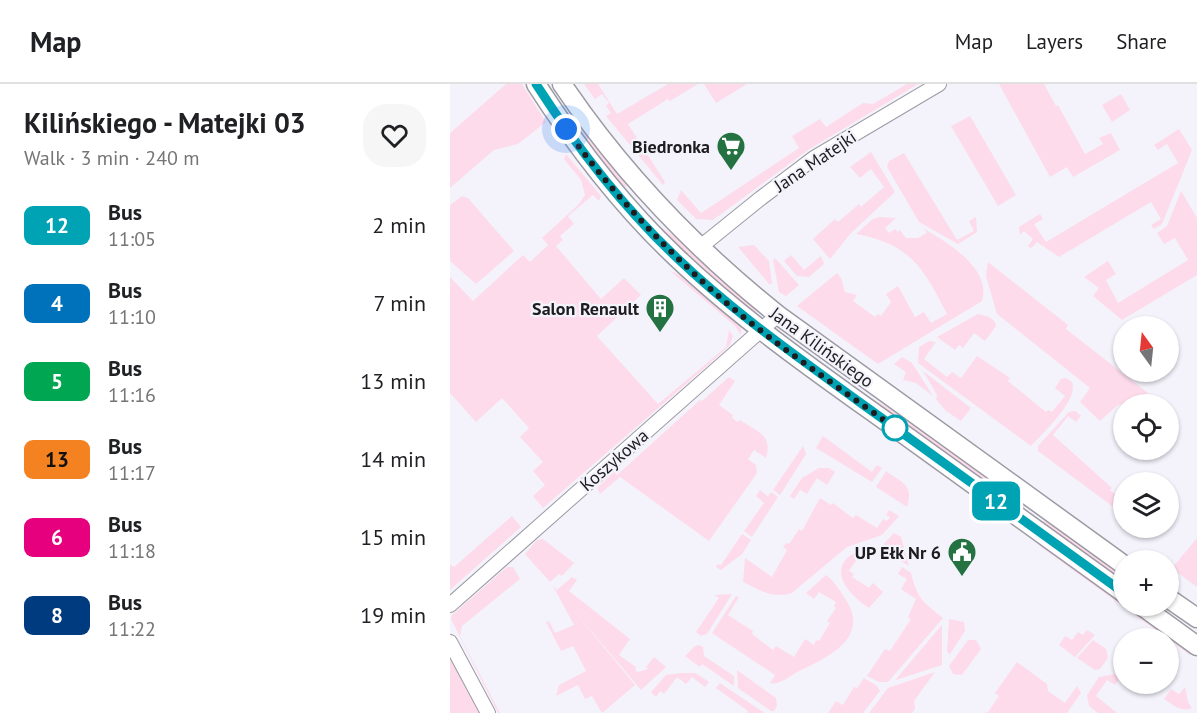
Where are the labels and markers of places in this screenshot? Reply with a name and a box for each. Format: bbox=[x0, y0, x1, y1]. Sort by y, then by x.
supermarket icon: Biedronka bbox=[715, 130, 747, 172]
place label: Biedronka bbox=[632, 135, 710, 158]
building icon: Salon Renault bbox=[644, 292, 676, 334]
place label: Salon Renault bbox=[532, 297, 640, 320]
unlabelled marker bbox=[882, 415, 908, 441]
public building icon: UP Ełk Nr 6 bbox=[946, 536, 978, 578]
place label: UP Ełk Nr 6 bbox=[855, 541, 941, 564]

